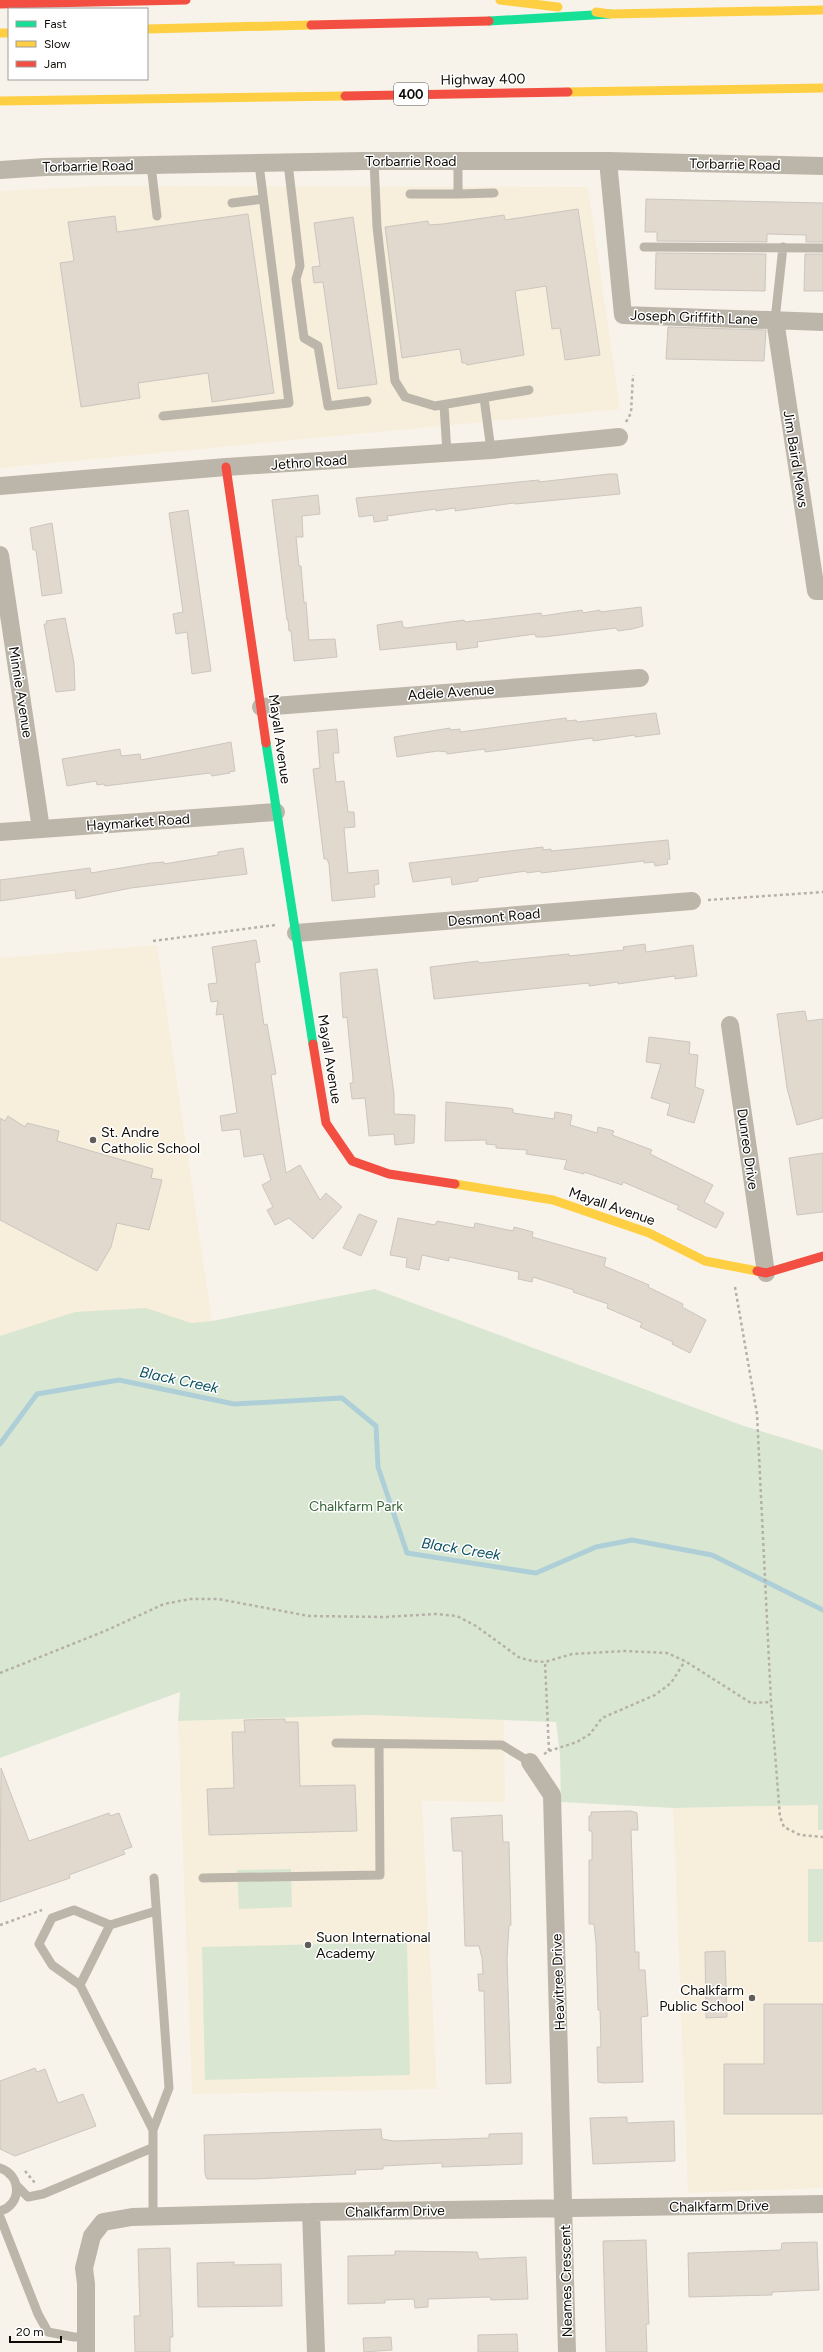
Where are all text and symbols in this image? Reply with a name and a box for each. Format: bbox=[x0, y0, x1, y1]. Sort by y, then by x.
legend bbox=[8, 8, 148, 80]
text: Fast bbox=[44, 17, 67, 31]
text: Slow bbox=[44, 37, 71, 51]
text: Jam bbox=[44, 57, 67, 71]
street label: Highway 400 bbox=[440, 70, 526, 89]
road number: 400 bbox=[394, 83, 428, 105]
street label: Torbarrie Road bbox=[365, 153, 457, 170]
street label: Torbarrie Road bbox=[689, 155, 781, 174]
street label: Torbarrie Road bbox=[42, 157, 134, 176]
street label: Joseph Griffith Lane bbox=[630, 307, 758, 328]
street label: Jim Baird Mews bbox=[779, 409, 812, 509]
street label: Jethro Road bbox=[270, 451, 348, 474]
street label: Minnie Avenue bbox=[5, 645, 36, 739]
street label: Adele Avenue bbox=[407, 681, 495, 704]
street label: Mayall Avenue bbox=[265, 693, 294, 785]
street label: Haymarket Road bbox=[86, 810, 190, 835]
street label: Desmont Road bbox=[447, 905, 541, 930]
street label: Mayall Avenue bbox=[314, 1013, 345, 1105]
street label: Dunreo Drive bbox=[733, 1107, 762, 1191]
place label: St. Andre Catholic School bbox=[101, 1124, 200, 1157]
marker: St. Andre Catholic School bbox=[88, 1135, 98, 1145]
street label: Mayall Avenue bbox=[566, 1184, 658, 1229]
water label: Black Creek bbox=[138, 1363, 221, 1397]
park label: Chalkfarm Park bbox=[309, 1498, 403, 1515]
water label: Black Creek bbox=[420, 1534, 503, 1564]
place label: Suon International Academy bbox=[316, 1929, 431, 1962]
street label: Heavitree Drive bbox=[548, 1933, 569, 2031]
marker: Suon International Academy bbox=[303, 1940, 313, 1950]
place label: Chalkfarm Public School bbox=[659, 1982, 744, 2015]
marker: Chalkfarm Public School bbox=[747, 1993, 757, 2003]
street label: Chalkfarm Drive bbox=[669, 2197, 769, 2216]
street label: Chalkfarm Drive bbox=[345, 2202, 445, 2221]
street label: Neames Crescent bbox=[557, 2225, 576, 2337]
scale bar bbox=[10, 2318, 61, 2344]
text: 20 m bbox=[16, 2325, 44, 2339]

